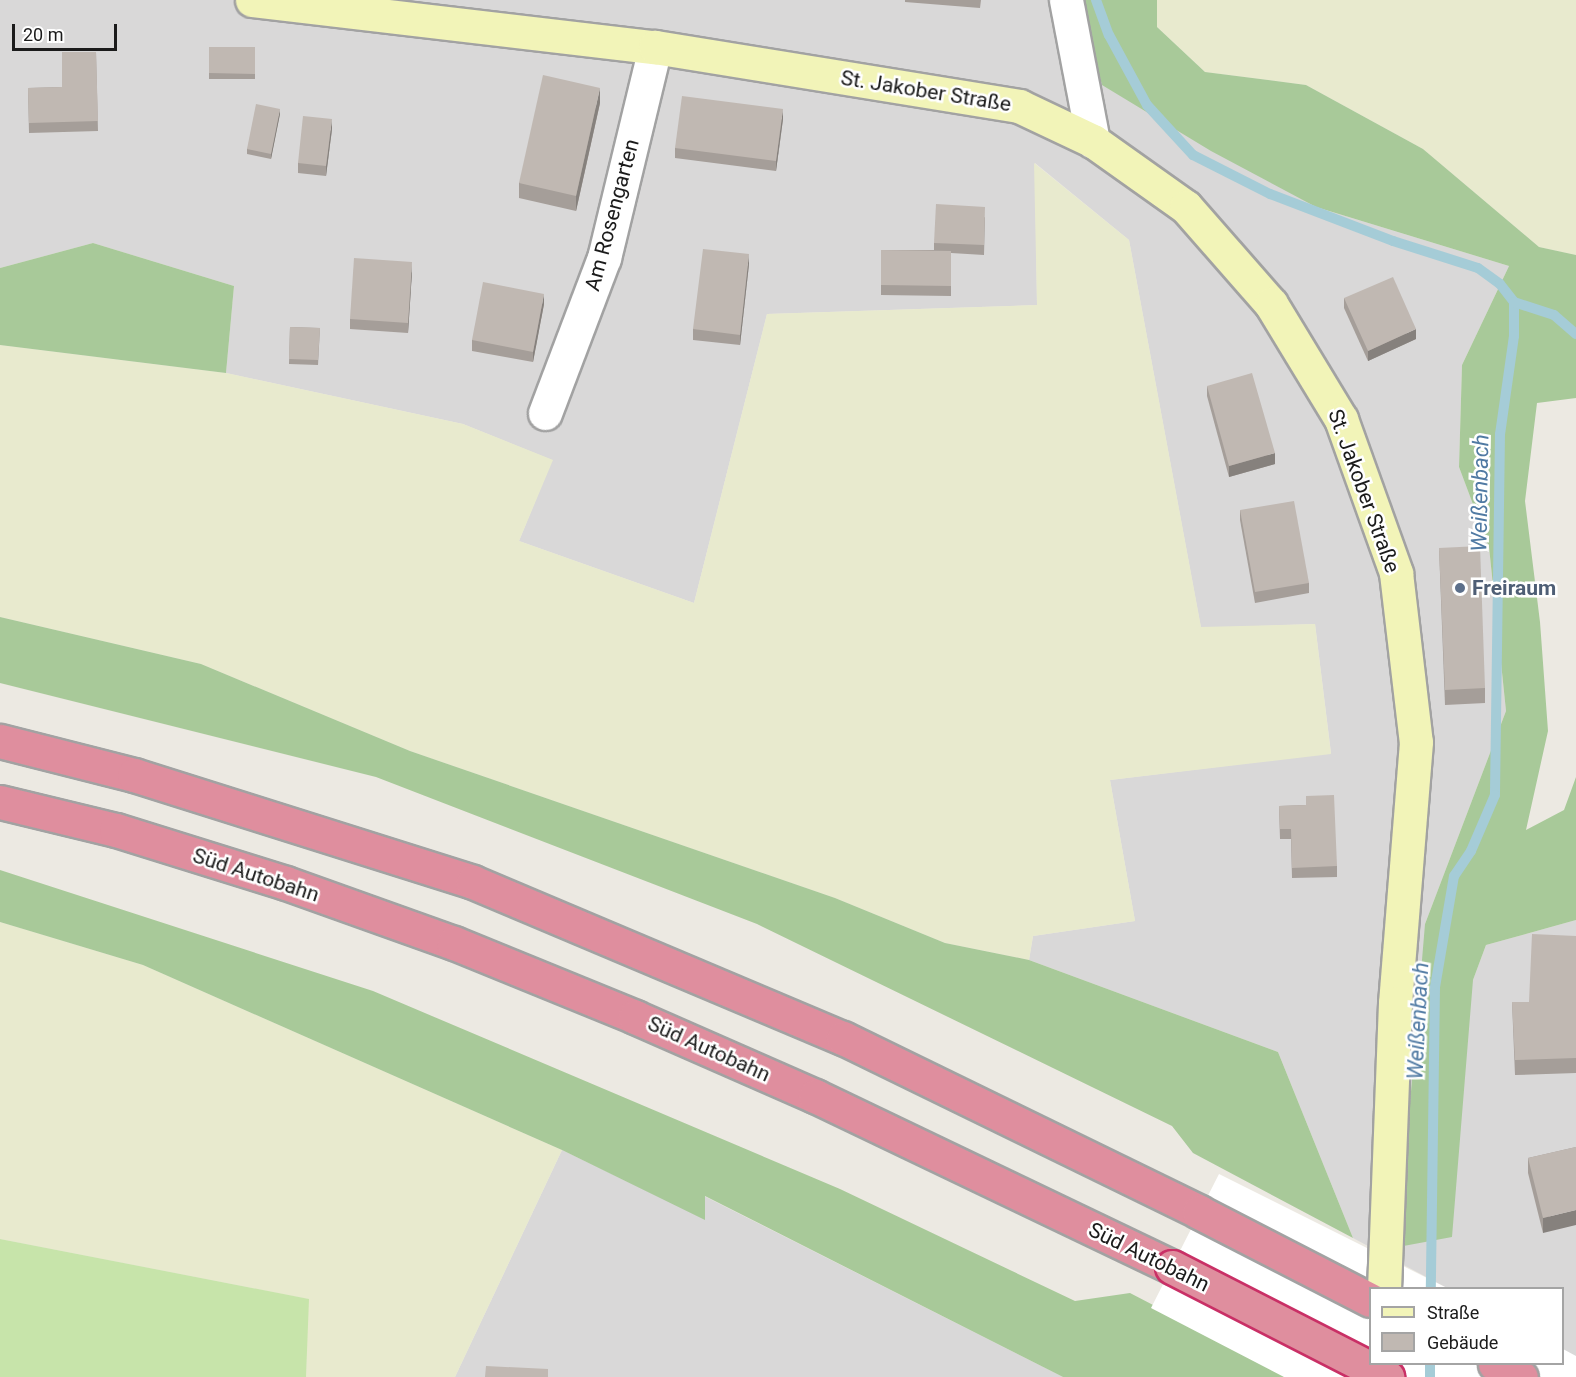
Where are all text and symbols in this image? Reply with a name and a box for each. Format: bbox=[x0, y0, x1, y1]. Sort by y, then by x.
scale bar bbox=[15, 12, 120, 50]
text: 20 m bbox=[23, 24, 63, 45]
street label: St. Jakober Straße bbox=[839, 65, 1013, 117]
street label: Am Rosengarten bbox=[580, 136, 644, 294]
street label: St. Jakober Straße bbox=[1323, 406, 1405, 576]
water label: Weißenbach bbox=[1466, 434, 1494, 552]
place label: Freiraum bbox=[1472, 575, 1556, 601]
marker: Freiraum bbox=[1453, 581, 1467, 595]
street label: Süd Autobahn bbox=[190, 843, 322, 907]
water label: Weißenbach bbox=[1402, 962, 1434, 1080]
street label: Süd Autobahn bbox=[644, 1011, 774, 1087]
street label: Süd Autobahn bbox=[1084, 1217, 1214, 1297]
legend bbox=[1369, 1287, 1564, 1365]
text: Straße bbox=[1427, 1302, 1479, 1323]
text: Gebäude bbox=[1427, 1332, 1498, 1353]

